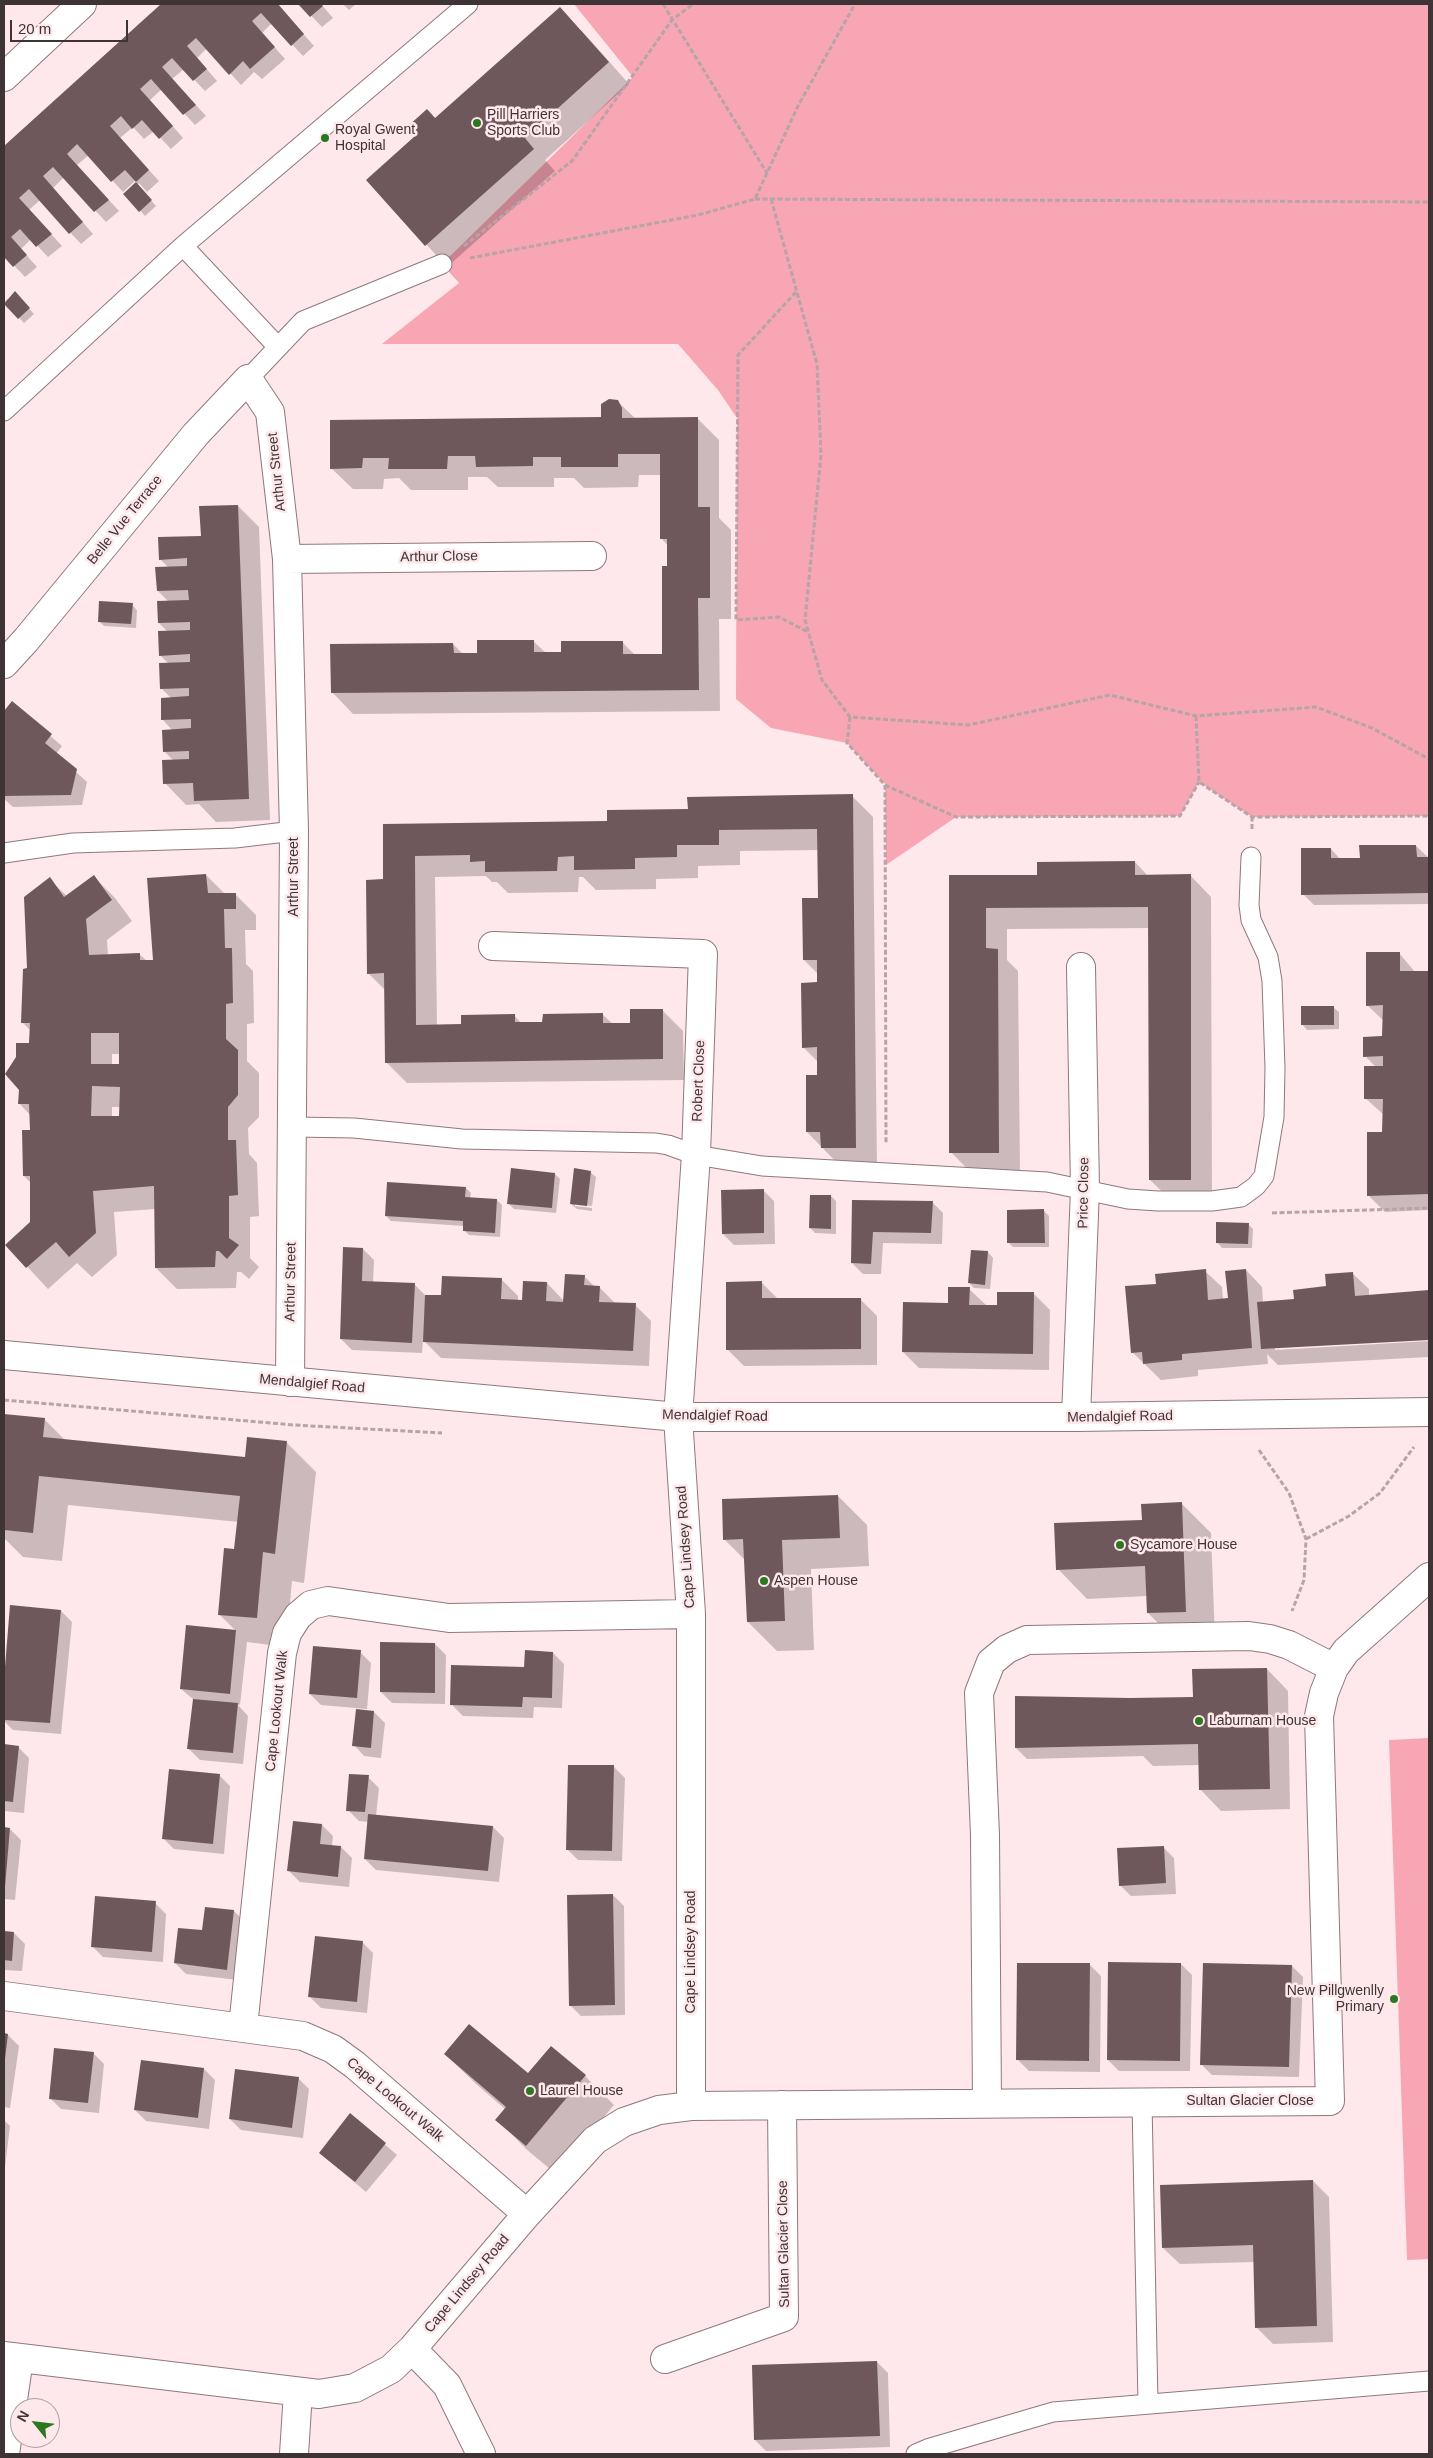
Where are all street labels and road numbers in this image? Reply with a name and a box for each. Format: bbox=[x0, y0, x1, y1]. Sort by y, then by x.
street label: Arthur Street bbox=[264, 432, 290, 512]
street label: Belle Vue Terrace bbox=[84, 472, 166, 568]
street label: Arthur Close bbox=[400, 548, 478, 566]
street label: Arthur Street bbox=[286, 837, 302, 917]
street label: Robert Close bbox=[689, 1040, 709, 1122]
street label: Price Close bbox=[1075, 1157, 1093, 1229]
street label: Arthur Street bbox=[282, 1242, 300, 1322]
street label: Mendalgief Road bbox=[259, 1371, 365, 1397]
street label: Mendalgief Road bbox=[662, 1407, 768, 1425]
street label: Mendalgief Road bbox=[1067, 1408, 1173, 1426]
street label: Cape Lindsey Road bbox=[673, 1485, 699, 1609]
street label: Cape Lookout Walk bbox=[262, 1650, 292, 1772]
street label: Cape Lindsey Road bbox=[683, 1891, 699, 2013]
street label: Cape Lookout Walk bbox=[343, 2054, 447, 2146]
street label: Sultan Glacier Close bbox=[1186, 2093, 1314, 2109]
street label: Sultan Glacier Close bbox=[774, 2180, 794, 2308]
street label: Cape Lindsey Road bbox=[421, 2231, 513, 2337]

